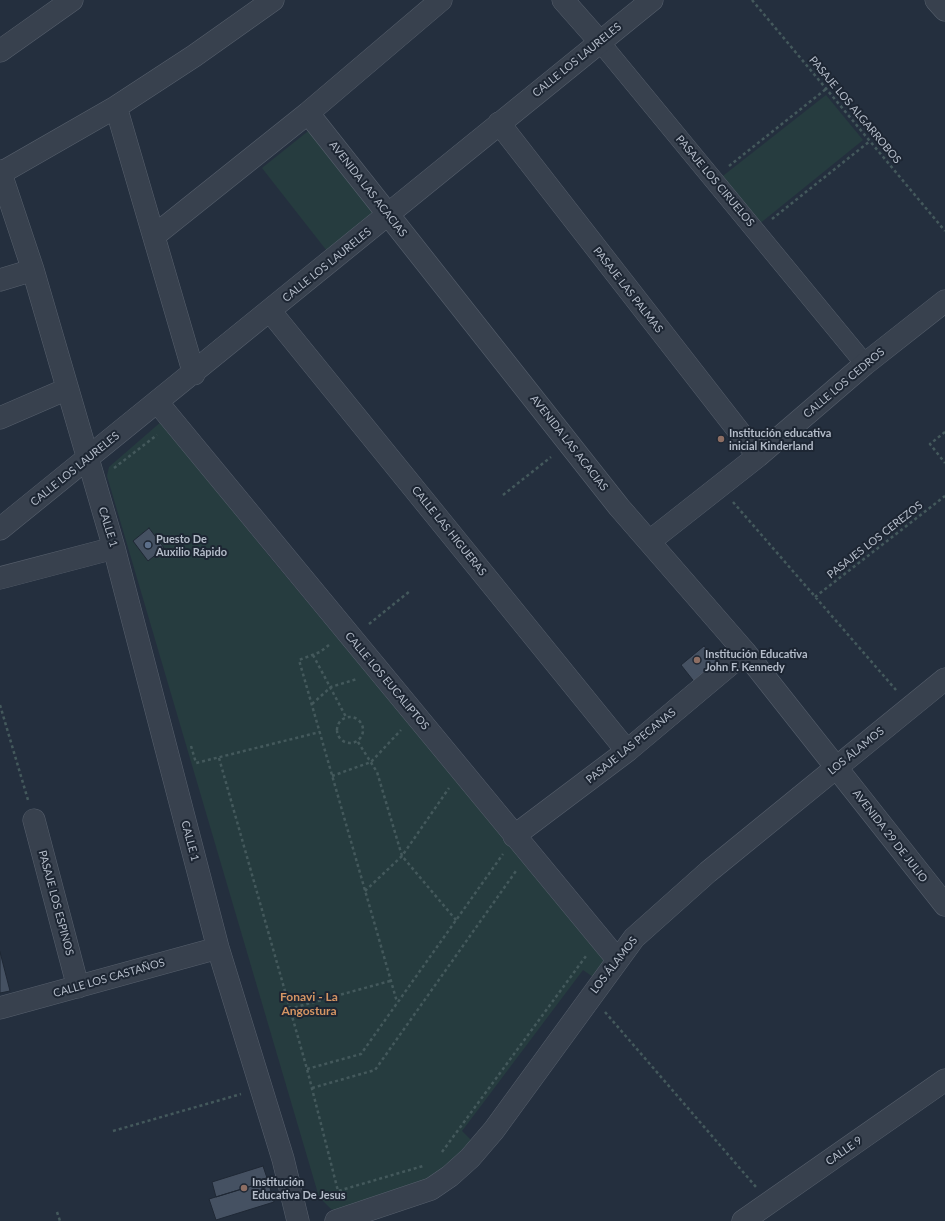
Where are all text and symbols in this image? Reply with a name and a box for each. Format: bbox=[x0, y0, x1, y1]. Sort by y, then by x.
street label: CALLE LOS LAURELES bbox=[530, 20, 624, 100]
street label: PASAJE LOS ALGARROBOS bbox=[806, 54, 904, 166]
street label: PASAJE LOS CIRUELOS bbox=[673, 133, 757, 229]
street label: AVENIDA LAS ACACIAS bbox=[326, 138, 410, 240]
street label: CALLE LOS LAURELES bbox=[280, 225, 374, 305]
street label: PASAJE LAS PALMAS bbox=[590, 244, 666, 336]
street label: CALLE LOS CEDROS bbox=[801, 345, 887, 421]
street label: AVENIDA LAS ACACIAS bbox=[527, 392, 611, 494]
place label: Institución educativa inicial Kinderland bbox=[729, 426, 831, 452]
street label: CALLE LOS LAURELES bbox=[28, 429, 122, 509]
marker: Institución educativa inicial Kinderland bbox=[716, 434, 726, 444]
street label: CALLE LAS HIGUERAS bbox=[409, 484, 489, 578]
street label: PASAJES LOS CEREZOS bbox=[825, 499, 925, 581]
street label: CALLE 1 bbox=[96, 505, 120, 549]
place label: Puesto De Auxilio Rápido bbox=[156, 532, 227, 558]
marker: Puesto De Auxilio Rápido bbox=[143, 540, 153, 550]
street label: CALLE LOS EUCALIPTOS bbox=[342, 629, 432, 733]
place label: Institución Educativa John F. Kennedy bbox=[705, 647, 808, 673]
marker: Institución Educativa John F. Kennedy bbox=[692, 655, 702, 665]
street label: PASAJE LAS PECANAS bbox=[583, 706, 679, 786]
street label: LOS ÁLAMOS bbox=[825, 724, 887, 778]
street label: AVENIDA 29 DE JULIO bbox=[850, 787, 930, 885]
street label: CALLE 1 bbox=[178, 819, 202, 863]
street label: PASAJE LOS ESPINOS bbox=[36, 849, 76, 957]
street label: LOS ÁLAMOS bbox=[588, 934, 640, 996]
street label: CALLE LOS CASTAÑOS bbox=[52, 956, 166, 1000]
district label: Fonavi - La Angostura bbox=[280, 990, 338, 1018]
street label: CALLE 9 bbox=[823, 1134, 865, 1168]
place label: Institución Educativa De Jesus bbox=[252, 1175, 346, 1201]
marker: Institución Educativa De Jesus bbox=[239, 1183, 249, 1193]

